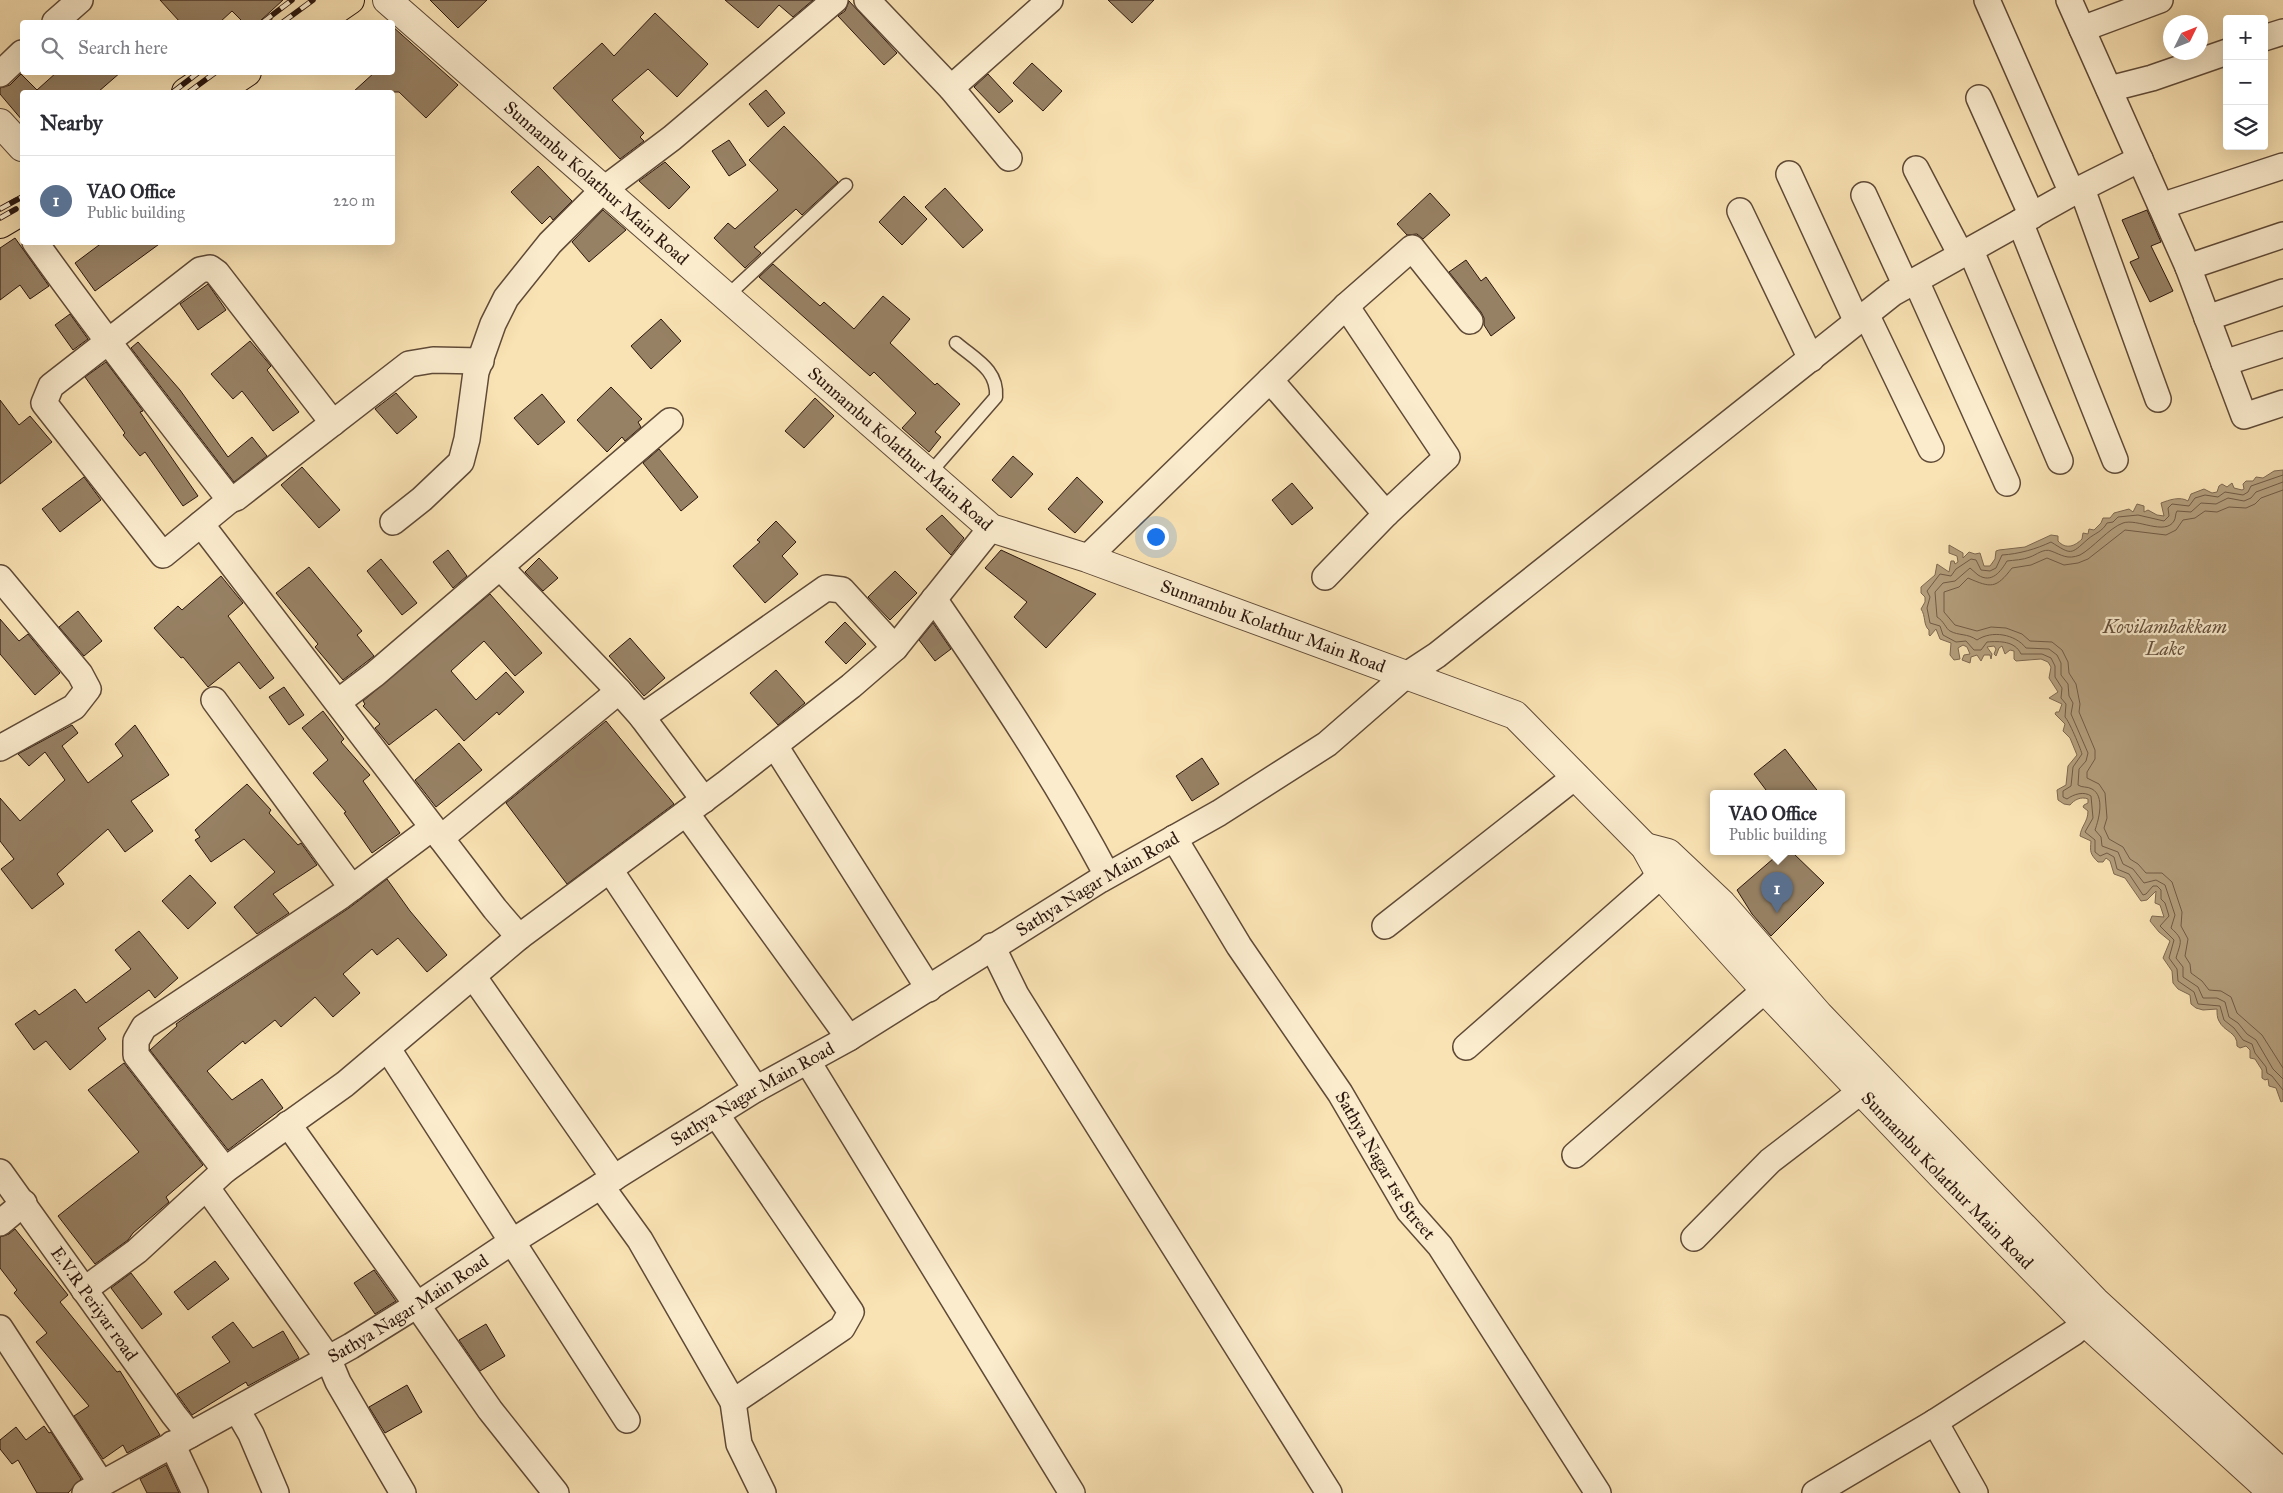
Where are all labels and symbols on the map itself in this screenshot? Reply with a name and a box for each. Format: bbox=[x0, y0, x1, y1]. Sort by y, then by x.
north arrow bbox=[2163, 15, 2208, 60]
street label: Sunnambu Kolathur Main Road bbox=[499, 96, 693, 270]
street label: Sunnambu Kolathur Main Road bbox=[804, 362, 997, 536]
your location bbox=[1143, 524, 1169, 550]
street label: Sunnambu Kolathur Main Road bbox=[1157, 575, 1389, 678]
water label: Kovilambakkam Lake bbox=[2102, 615, 2227, 660]
street label: Sathya Nagar Main Road bbox=[1012, 827, 1183, 941]
pin: 1 bbox=[1761, 872, 1793, 913]
street label: Sathya Nagar Main Road bbox=[666, 1037, 838, 1151]
street label: Sathya Nagar 1st Street bbox=[1330, 1087, 1441, 1245]
street label: Sunnambu Kolathur Main Road bbox=[1857, 1087, 2038, 1274]
street label: E.V.R Periyar road bbox=[46, 1242, 143, 1365]
street label: Sathya Nagar Main Road bbox=[324, 1250, 493, 1368]

